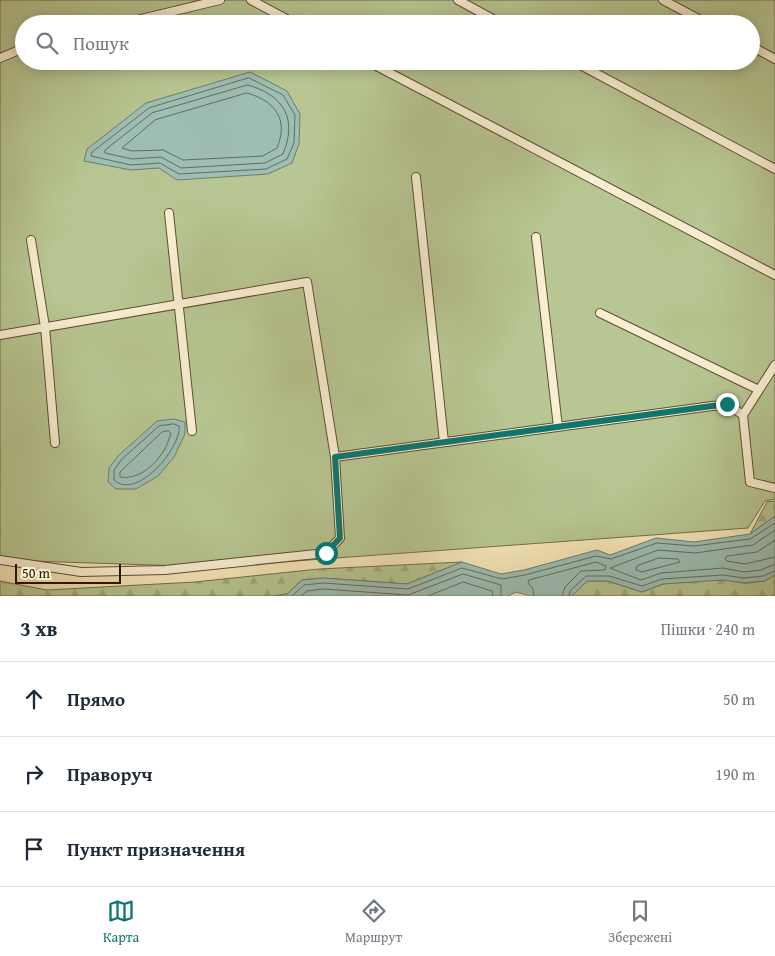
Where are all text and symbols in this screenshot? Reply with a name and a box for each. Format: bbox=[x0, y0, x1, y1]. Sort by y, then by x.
search box bbox=[15, 15, 760, 70]
icon: search bbox=[33, 29, 61, 57]
text: Пошук bbox=[73, 29, 129, 57]
route end bbox=[716, 393, 739, 416]
route start bbox=[315, 542, 338, 565]
scale bar bbox=[15, 561, 121, 584]
text: 50 m bbox=[22, 563, 50, 583]
text: 3 хв bbox=[20, 613, 58, 644]
text: Пішки · 240 m bbox=[661, 617, 755, 641]
icon: ahead bbox=[20, 685, 48, 713]
text: Прямо bbox=[67, 685, 125, 713]
text: 50 m bbox=[723, 687, 755, 711]
icon: right bbox=[20, 760, 48, 788]
text: Праворуч bbox=[67, 760, 152, 788]
text: 190 m bbox=[715, 762, 755, 786]
icon: arrive bbox=[20, 835, 48, 863]
text: Пункт призначення bbox=[67, 835, 245, 863]
tab: Карта bbox=[103, 897, 139, 947]
tab: Маршрут bbox=[345, 897, 402, 947]
tab: Збережені bbox=[608, 897, 672, 947]

